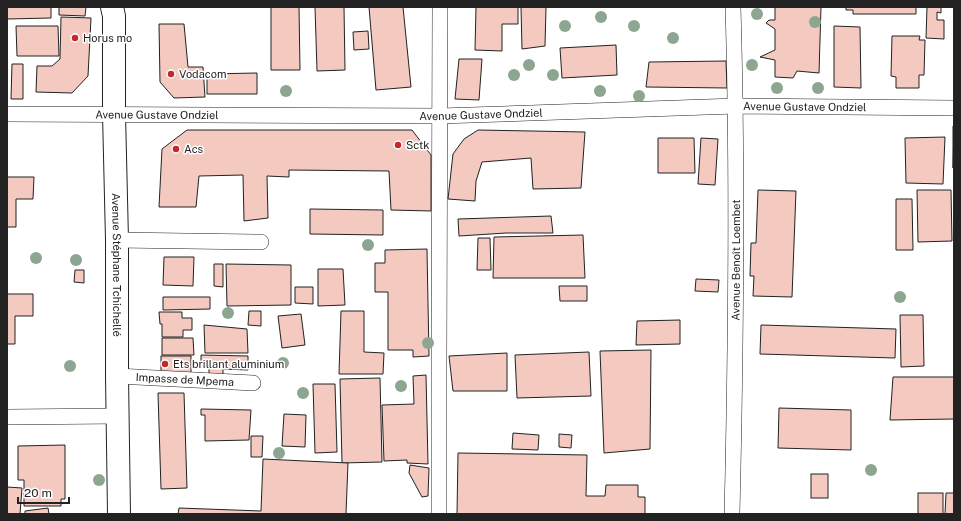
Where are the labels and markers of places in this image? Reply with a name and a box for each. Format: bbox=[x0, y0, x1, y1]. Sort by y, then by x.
place label: Horus mo bbox=[83, 32, 132, 44]
marker: Horus mo bbox=[70, 33, 80, 43]
place label: Vodacom bbox=[179, 68, 226, 80]
marker: Vodacom bbox=[166, 69, 176, 79]
place label: Sctk bbox=[406, 139, 430, 151]
marker: Sctk bbox=[393, 140, 403, 150]
place label: Acs bbox=[184, 143, 204, 155]
marker: Acs bbox=[171, 144, 181, 154]
place label: Ets brillant aluminium bbox=[173, 358, 284, 370]
marker: Ets brillant aluminium bbox=[160, 359, 170, 369]

